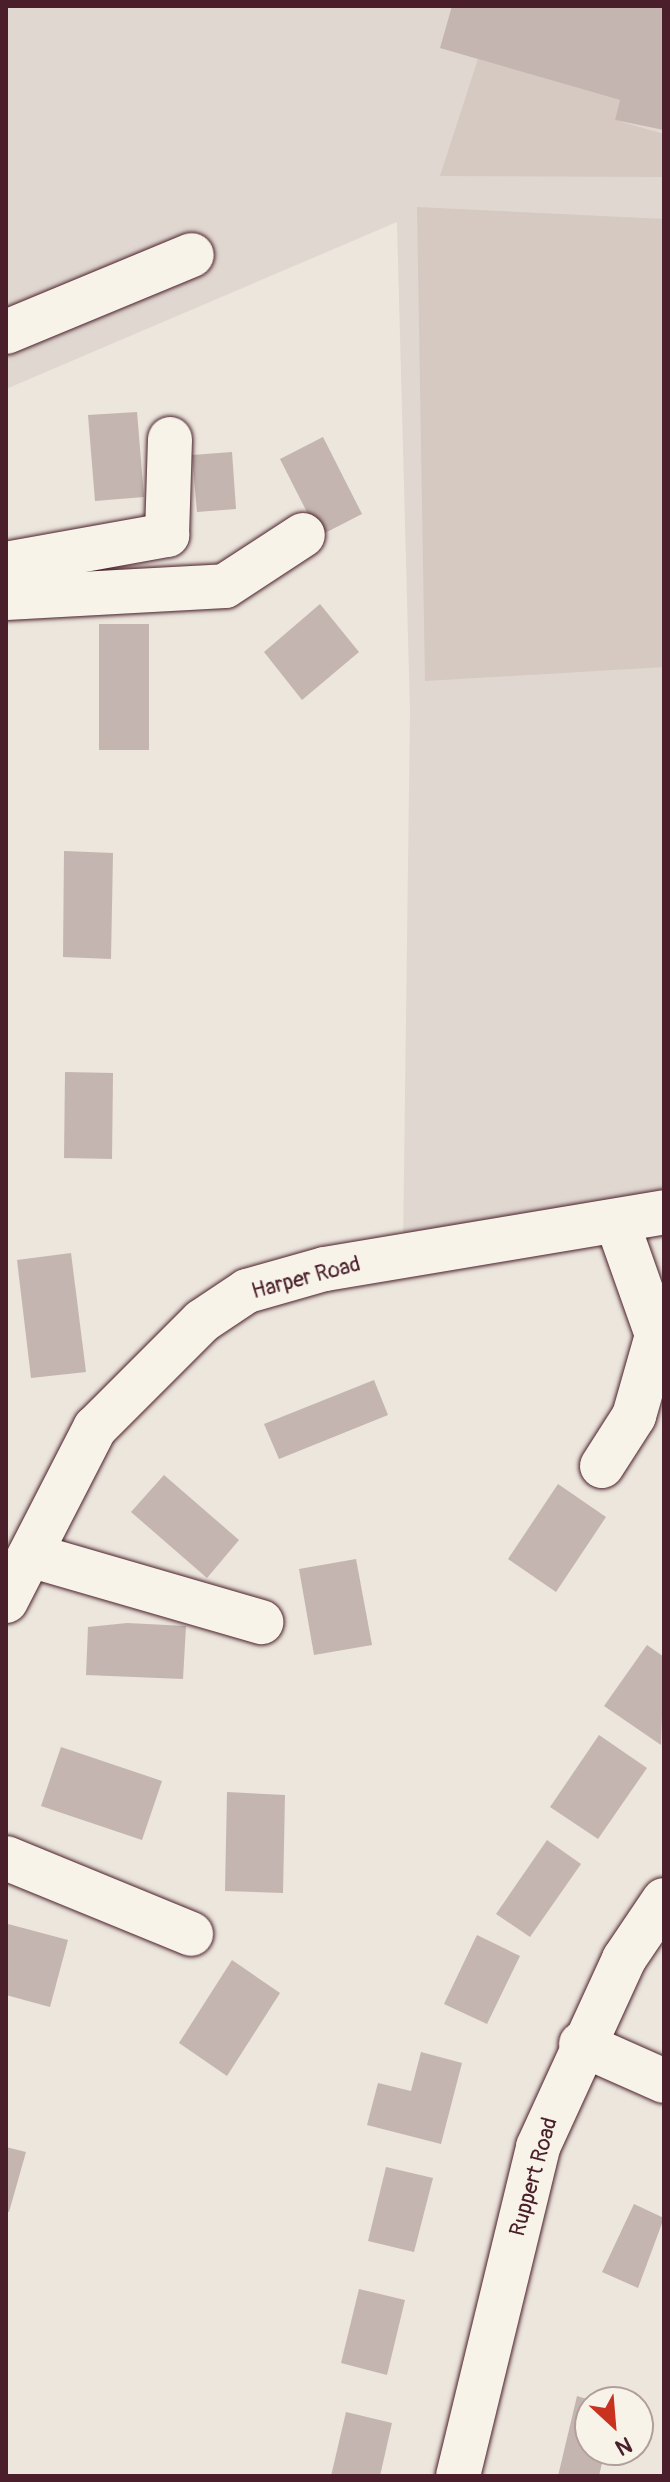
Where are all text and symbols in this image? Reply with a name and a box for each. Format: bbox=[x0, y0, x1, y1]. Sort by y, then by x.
street label: Harper Road bbox=[249, 1251, 363, 1305]
street label: Ruppert Road bbox=[504, 2114, 564, 2240]
north arrow bbox=[574, 2386, 654, 2466]
text: N bbox=[611, 2430, 636, 2462]

